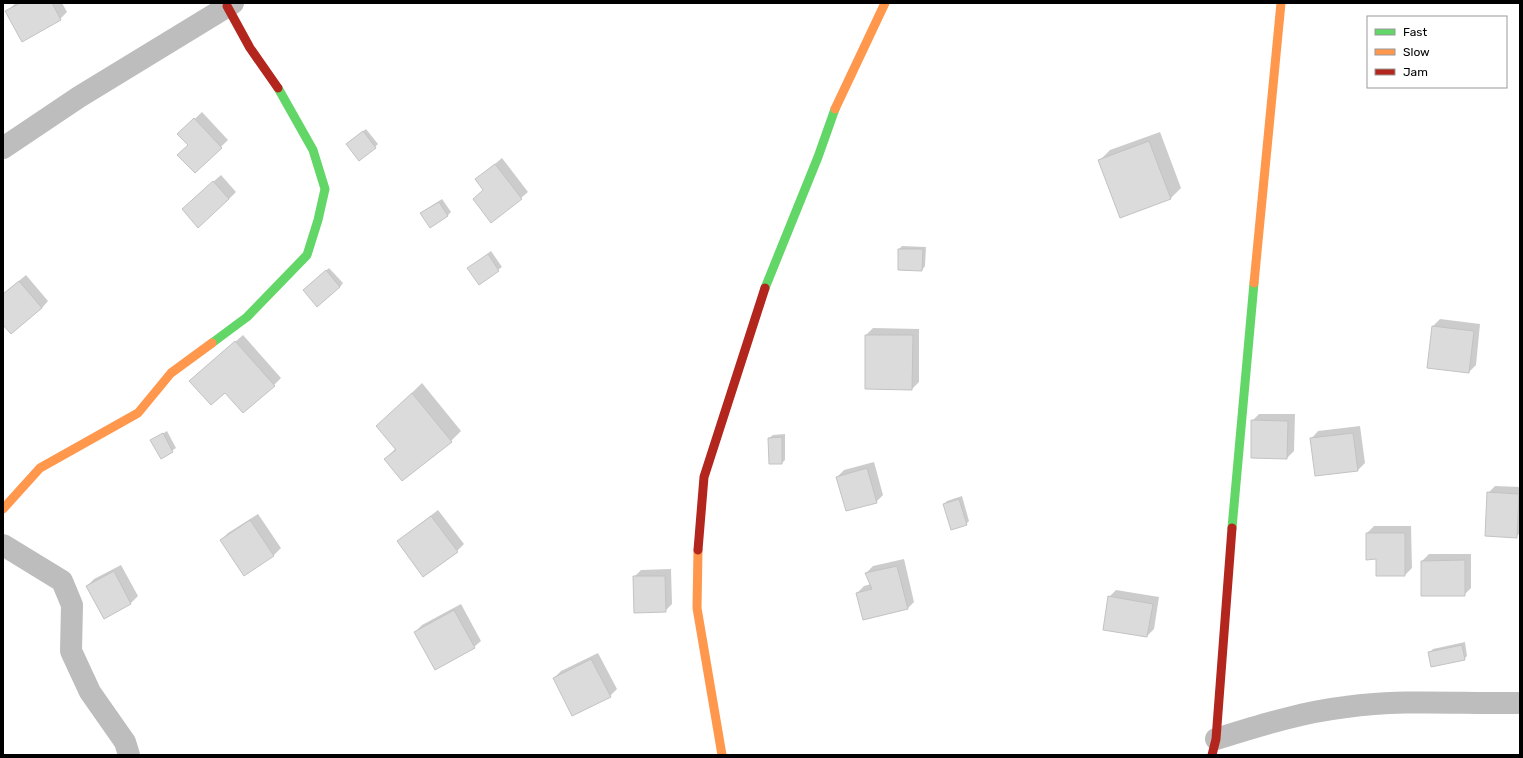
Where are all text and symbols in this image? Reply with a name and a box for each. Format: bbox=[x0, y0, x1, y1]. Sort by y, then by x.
legend bbox=[1367, 16, 1507, 88]
text: Fast bbox=[1403, 25, 1427, 39]
text: Slow bbox=[1403, 45, 1430, 59]
text: Jam bbox=[1403, 65, 1428, 79]

